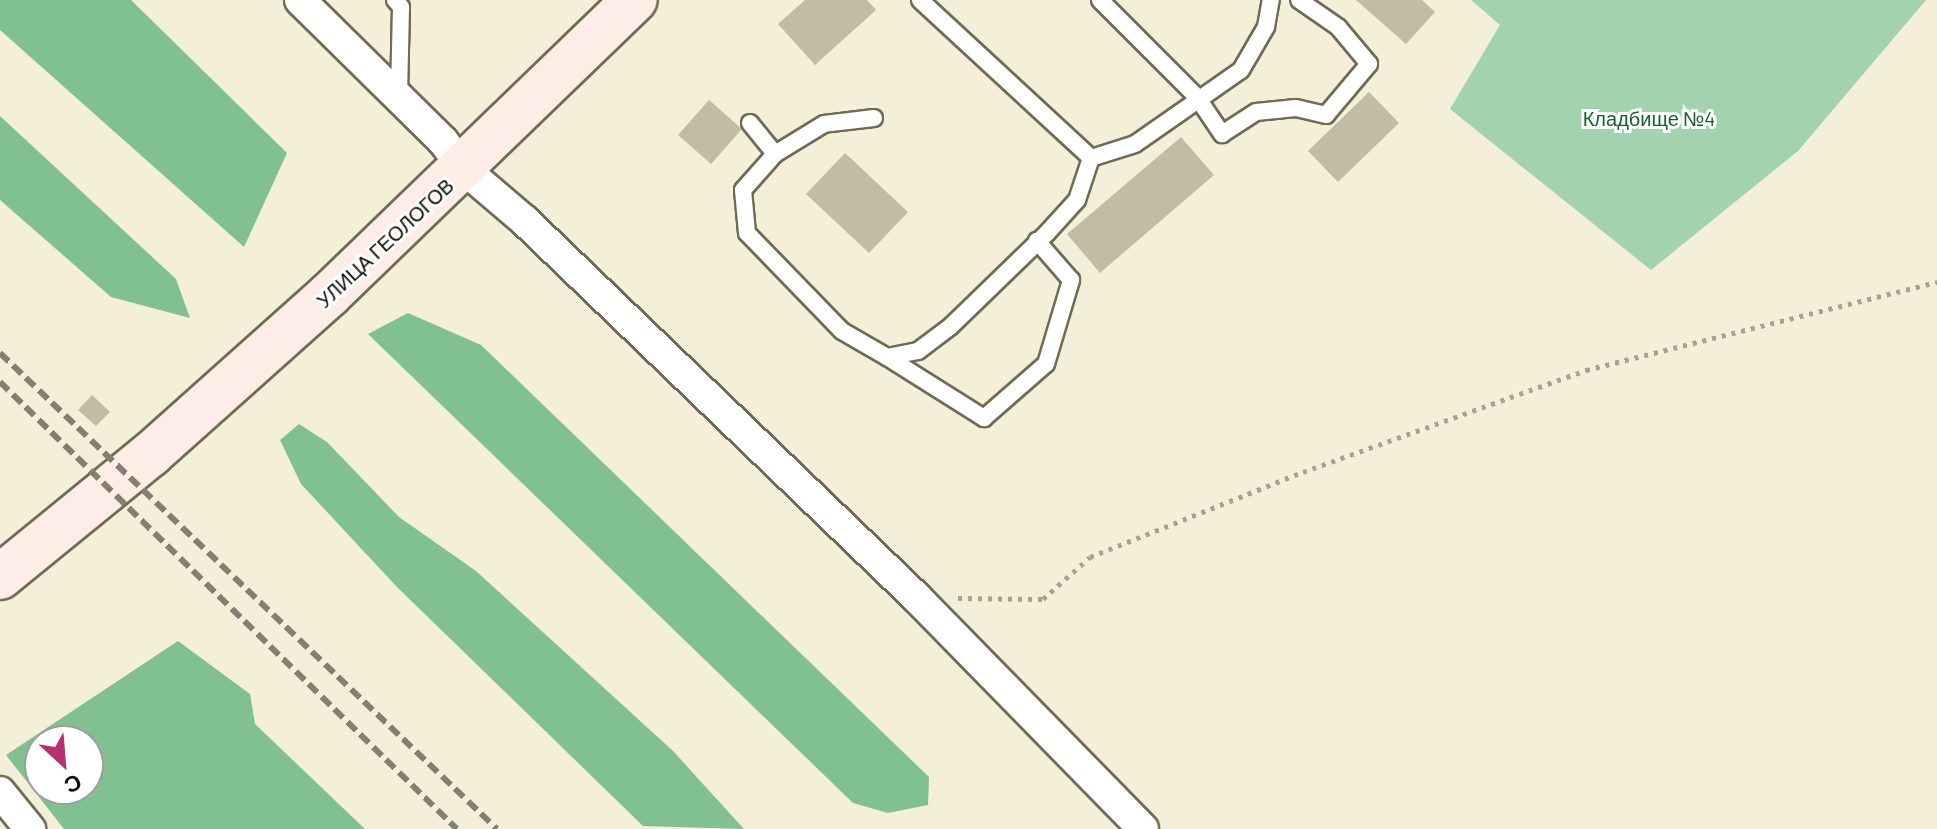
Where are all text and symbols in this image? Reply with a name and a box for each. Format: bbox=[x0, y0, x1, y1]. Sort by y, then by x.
park label: Кладбище №4 bbox=[1583, 106, 1715, 130]
street label: УЛИЦА ГЕОЛОГОВ bbox=[312, 173, 458, 313]
north arrow bbox=[24, 725, 104, 805]
text: С bbox=[61, 770, 86, 800]

